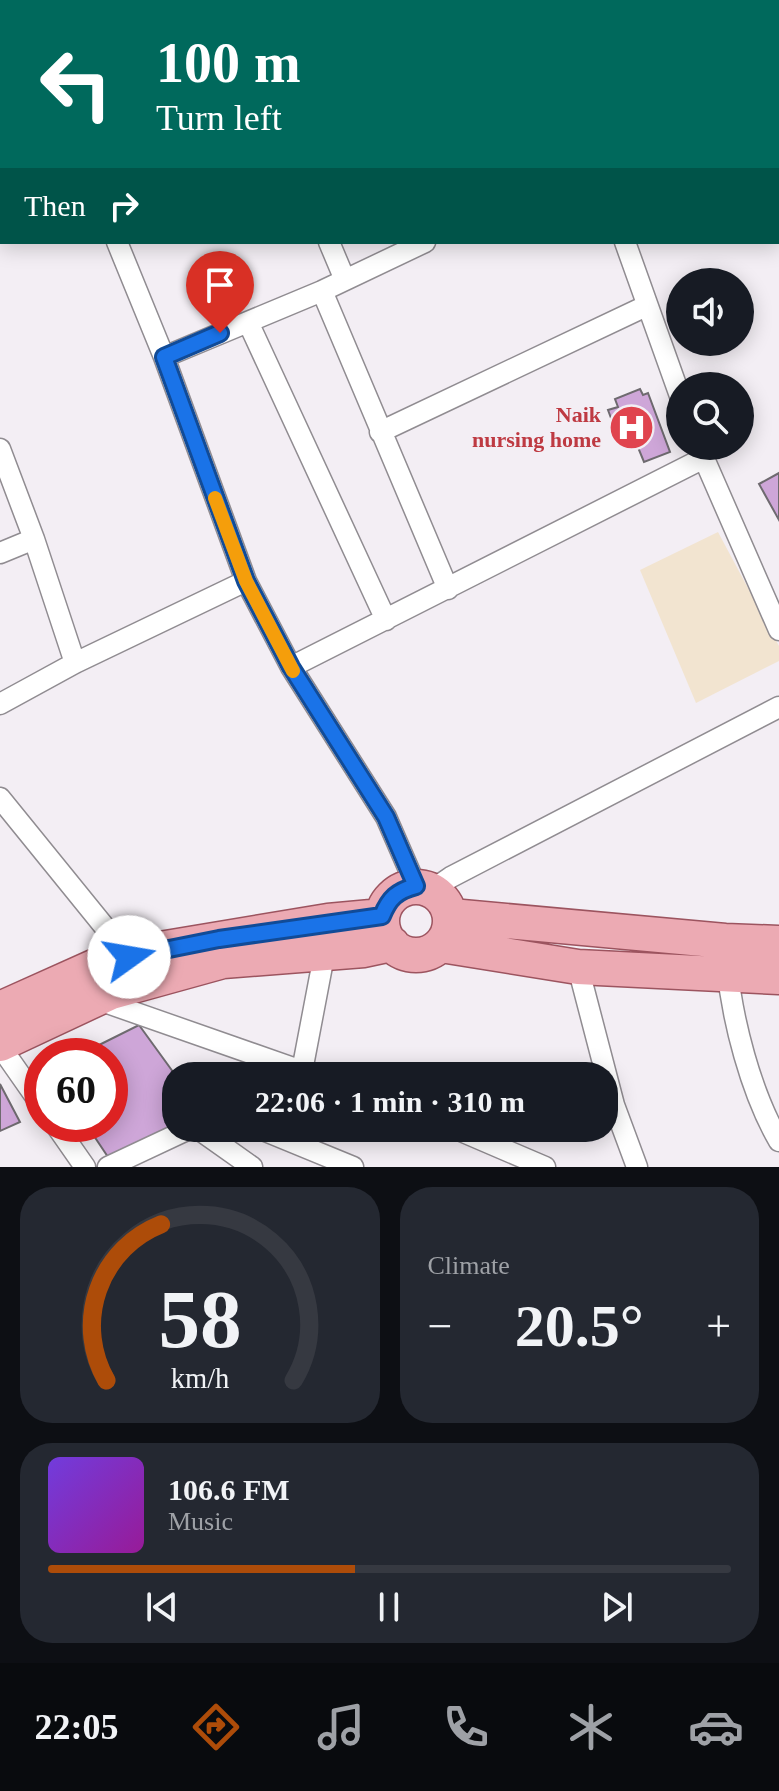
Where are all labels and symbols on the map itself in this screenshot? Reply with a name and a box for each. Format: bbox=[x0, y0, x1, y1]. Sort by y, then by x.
pin bbox=[186, 251, 254, 333]
place label: Naik nursing home bbox=[472, 402, 602, 452]
hospital icon: Naik nursing home bbox=[608, 403, 656, 451]
position arrow bbox=[87, 915, 171, 999]
speed limit sign: 60 bbox=[24, 1038, 128, 1142]

